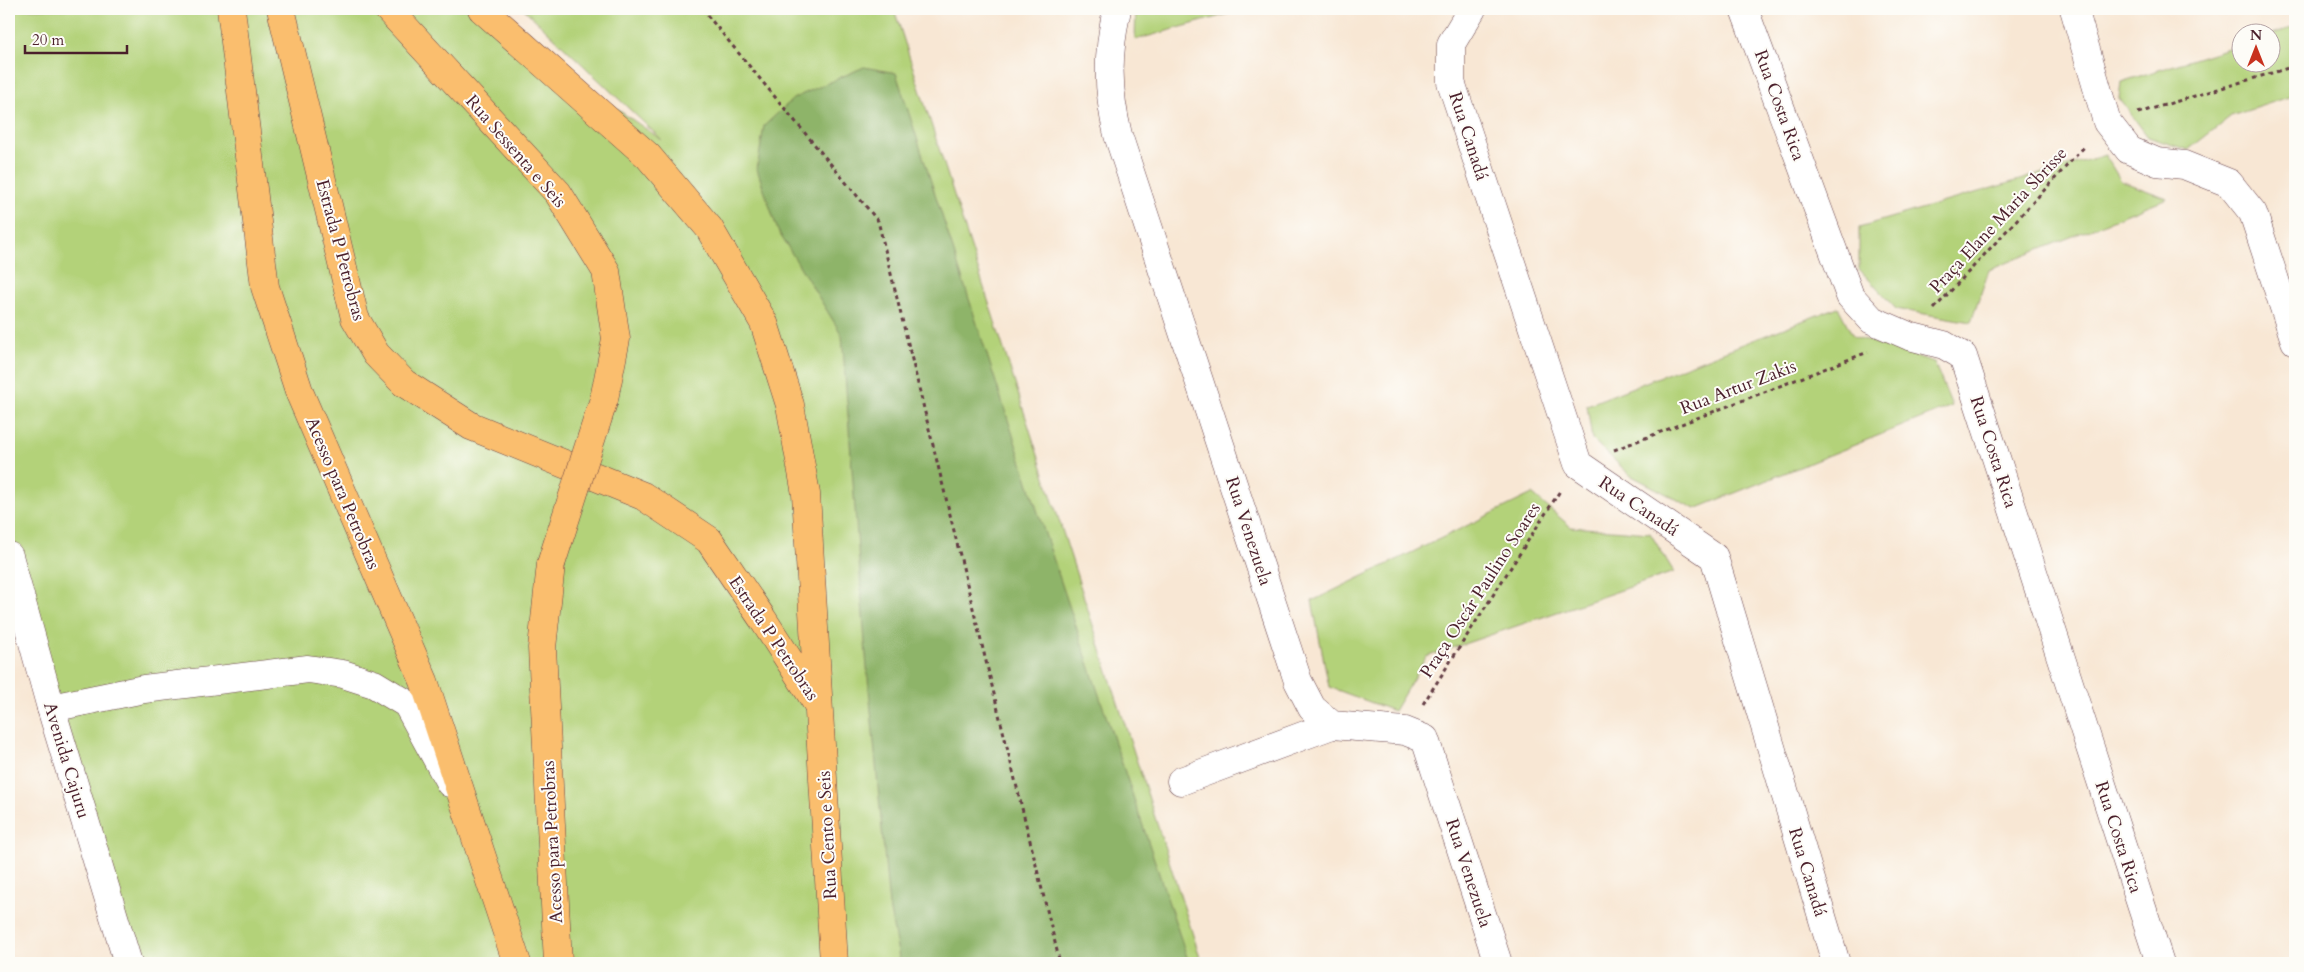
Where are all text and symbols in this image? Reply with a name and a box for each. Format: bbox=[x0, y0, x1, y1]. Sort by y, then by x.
scale bar bbox=[25, 22, 128, 54]
north arrow bbox=[2232, 22, 2282, 72]
text: N bbox=[2250, 26, 2262, 45]
text: 20 m bbox=[32, 30, 64, 50]
street label: Rua Costa Rica bbox=[1748, 46, 1811, 164]
street label: Rua Sessenta e Seis bbox=[460, 89, 572, 213]
street label: Rua Canadá bbox=[1442, 89, 1495, 184]
street label: Praça Elane Maria Sbrisse bbox=[1924, 142, 2073, 299]
street label: Estrada P Petrobras bbox=[310, 177, 371, 324]
street label: Rua Artur Zakis bbox=[1676, 354, 1800, 421]
street label: Rua Costa Rica bbox=[1964, 393, 2023, 512]
street label: Acesso para Petrobras bbox=[299, 413, 386, 573]
street label: Rua Canadá bbox=[1594, 470, 1684, 543]
street label: Rua Venezuela bbox=[1219, 473, 1278, 589]
street label: Praça Oscár Paulino Soares bbox=[1414, 498, 1547, 683]
street label: Estrada P Petrobras bbox=[722, 571, 825, 706]
street label: Avenida Cajuru bbox=[37, 699, 96, 822]
street label: Acesso para Petrobras bbox=[536, 760, 569, 924]
street label: Rua Cento e Seis bbox=[812, 770, 843, 900]
street label: Rua Costa Rica bbox=[2089, 778, 2148, 897]
street label: Rua Venezuela bbox=[1439, 815, 1498, 931]
street label: Rua Canadá bbox=[1782, 825, 1833, 920]

